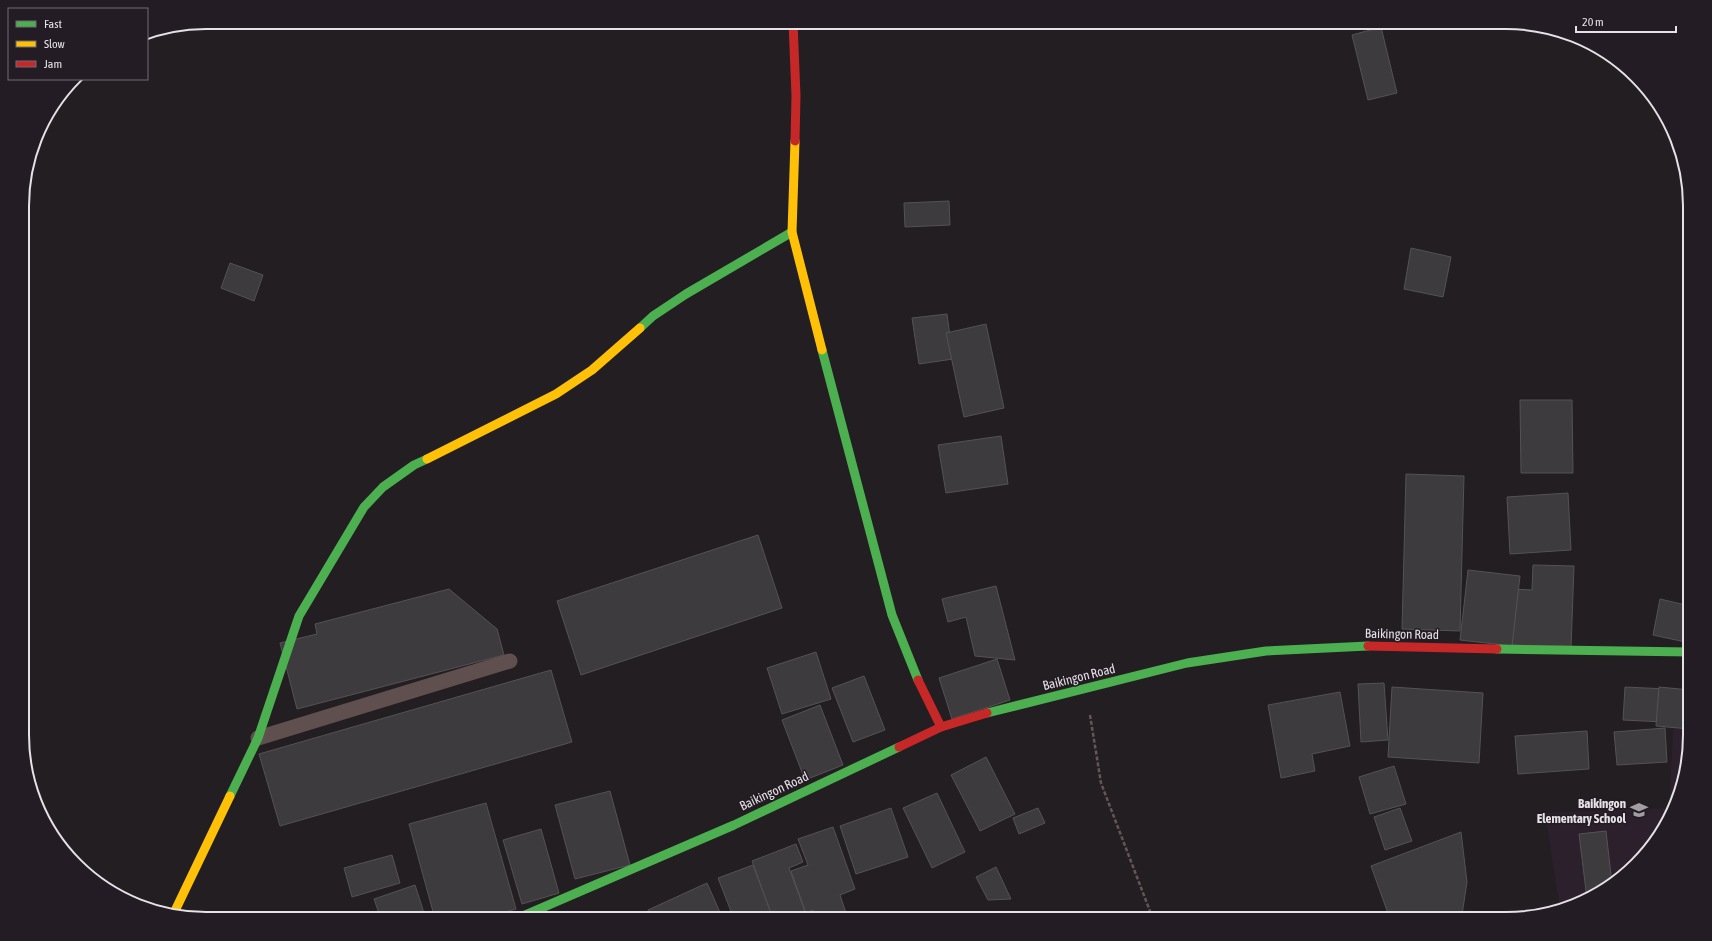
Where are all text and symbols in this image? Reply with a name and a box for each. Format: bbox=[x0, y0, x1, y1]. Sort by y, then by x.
legend bbox=[8, 8, 148, 80]
scale bar bbox=[1576, 8, 1676, 34]
text: 20 m bbox=[1582, 15, 1604, 29]
text: Fast bbox=[44, 17, 62, 31]
text: Slow bbox=[44, 37, 65, 51]
text: Jam bbox=[44, 57, 62, 71]
street label: Baikingon Road bbox=[1365, 626, 1439, 642]
street label: Baikingon Road bbox=[1041, 661, 1117, 693]
street label: Baikingon Road bbox=[737, 769, 811, 813]
place label: Baikingon Elementary School bbox=[1537, 796, 1627, 826]
school or university icon: Baikingon Elementary School bbox=[1629, 800, 1649, 820]

